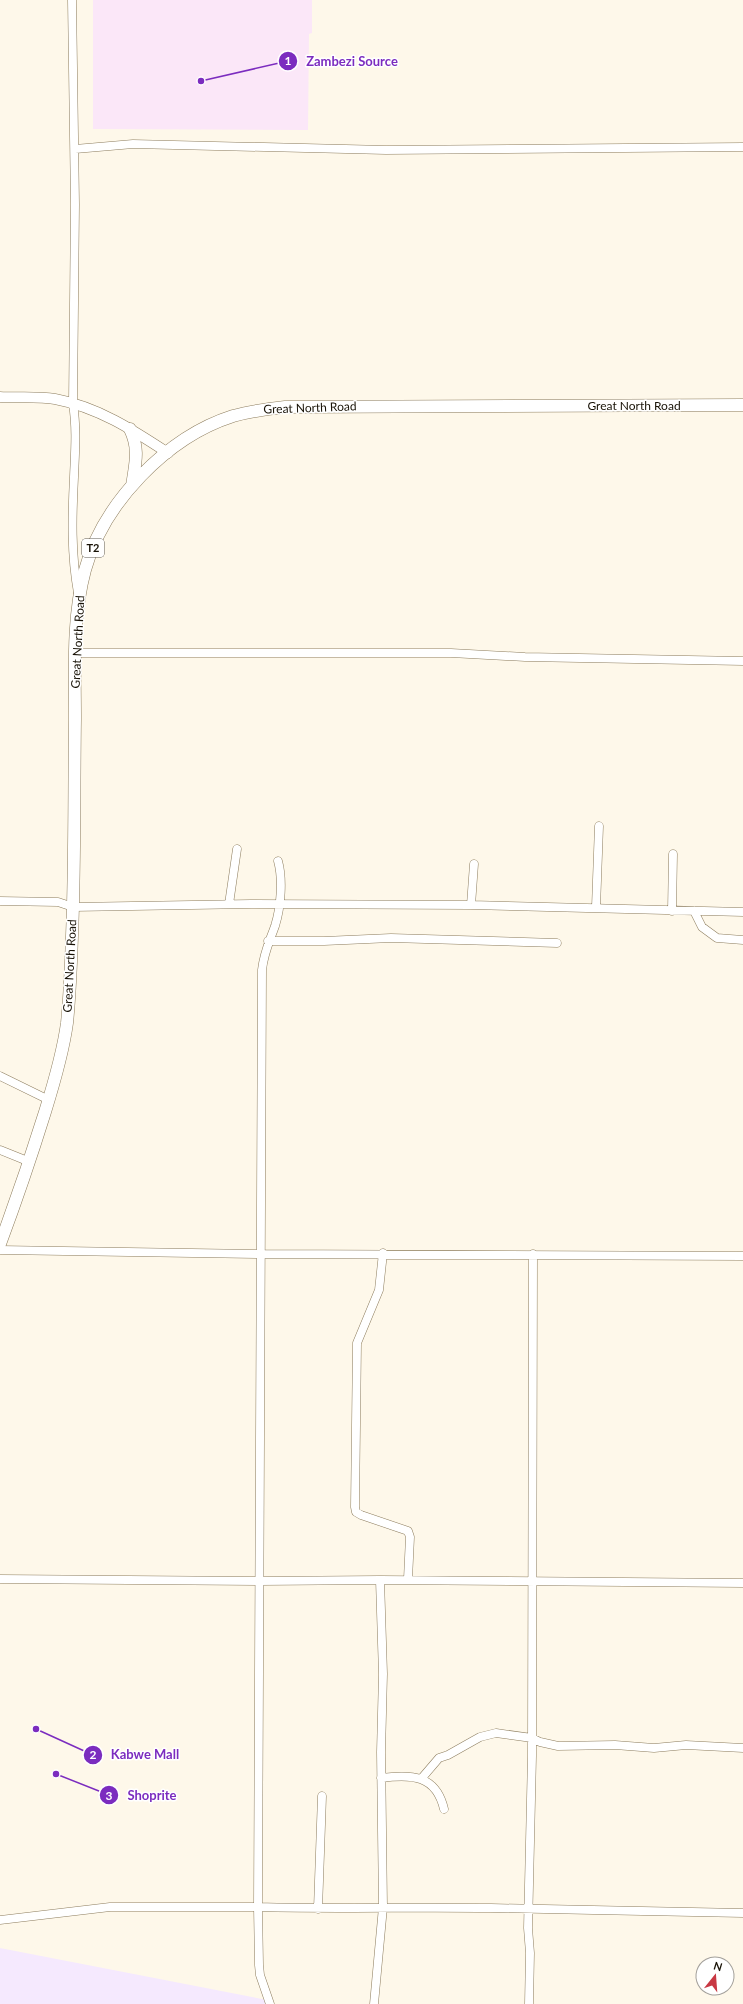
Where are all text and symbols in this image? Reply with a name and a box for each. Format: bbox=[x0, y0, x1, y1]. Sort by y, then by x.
callout: Zambezi Source bbox=[278, 48, 406, 73]
text: 1 bbox=[285, 53, 292, 68]
text: Zambezi Source bbox=[306, 53, 398, 69]
street label: Great North Road bbox=[263, 398, 357, 417]
street label: Great North Road bbox=[587, 398, 681, 413]
road number: T2 bbox=[82, 539, 104, 557]
street label: Great North Road bbox=[68, 595, 87, 689]
street label: Great North Road bbox=[60, 919, 79, 1013]
callout: Kabwe Mall bbox=[83, 1742, 187, 1767]
text: Kabwe Mall bbox=[111, 1746, 179, 1762]
text: 2 bbox=[90, 1747, 97, 1762]
callout: Shoprite bbox=[99, 1783, 185, 1808]
text: Shoprite bbox=[127, 1787, 177, 1803]
text: 3 bbox=[106, 1788, 113, 1803]
north arrow bbox=[695, 1956, 735, 1996]
text: N bbox=[712, 1959, 724, 1973]

